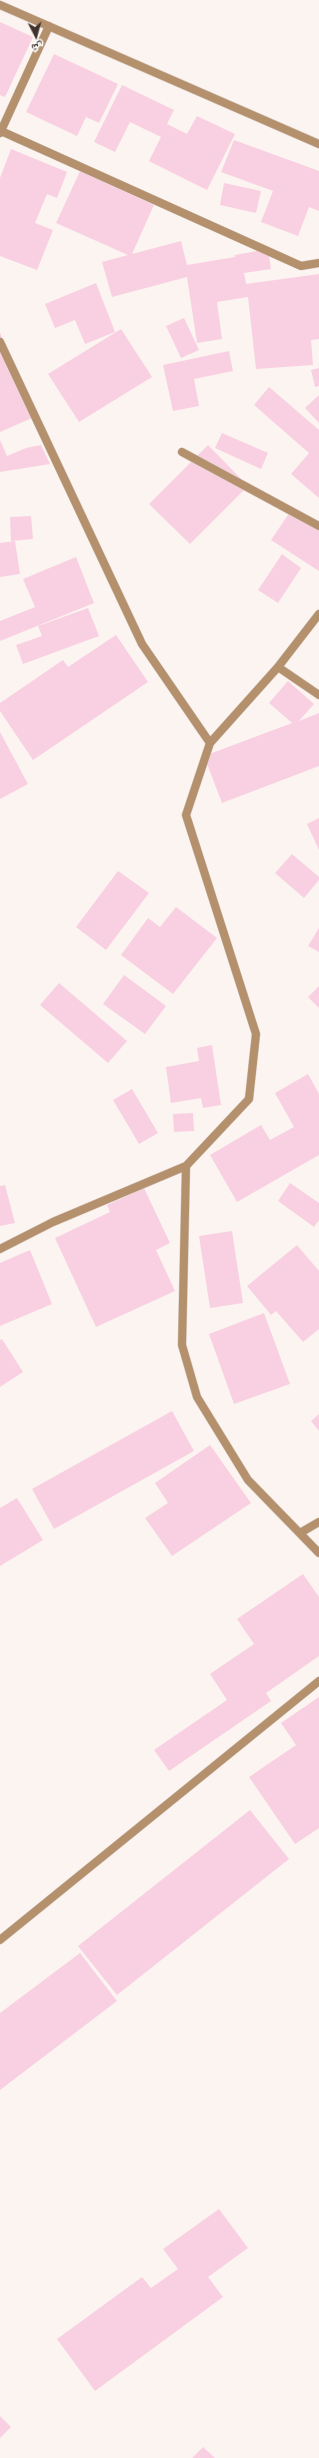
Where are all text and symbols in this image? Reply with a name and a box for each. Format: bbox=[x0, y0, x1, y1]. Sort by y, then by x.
north arrow bbox=[16, 16, 56, 56]
text: ش bbox=[31, 41, 44, 56]

